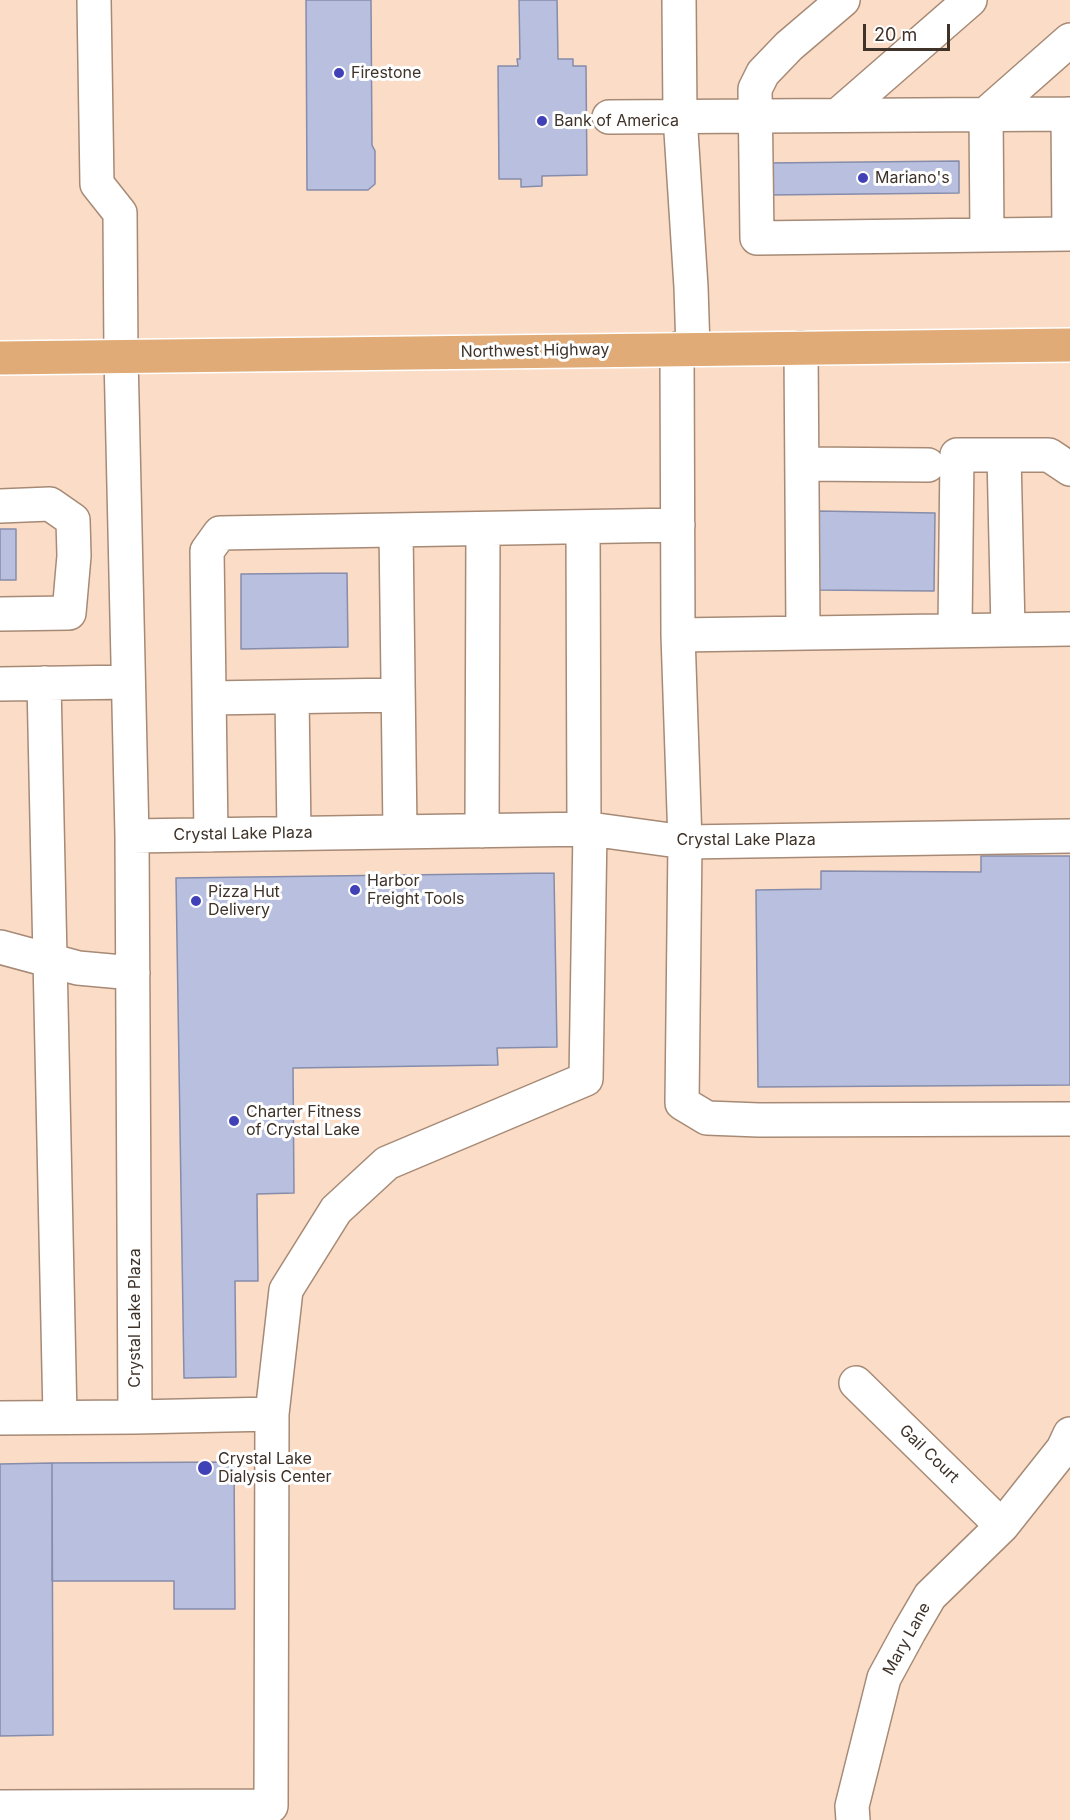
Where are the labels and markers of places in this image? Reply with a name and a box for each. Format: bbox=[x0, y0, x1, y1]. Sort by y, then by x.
place label: Firestone bbox=[351, 63, 421, 83]
marker: Firestone bbox=[332, 66, 346, 80]
place label: Bank of America bbox=[554, 111, 679, 131]
marker: Bank of America bbox=[535, 114, 549, 128]
place label: Mariano's bbox=[875, 168, 950, 188]
marker: Mariano's bbox=[856, 171, 870, 185]
place label: Harbor Freight Tools bbox=[367, 871, 465, 909]
place label: Pizza Hut Delivery bbox=[208, 882, 280, 920]
marker: Harbor Freight Tools bbox=[348, 883, 362, 897]
marker: Pizza Hut Delivery bbox=[189, 894, 203, 908]
place label: Charter Fitness of Crystal Lake bbox=[246, 1102, 362, 1140]
marker: Charter Fitness of Crystal Lake bbox=[227, 1114, 241, 1128]
place label: Crystal Lake Dialysis Center bbox=[218, 1449, 332, 1487]
marker: Crystal Lake Dialysis Center bbox=[196, 1459, 214, 1477]

